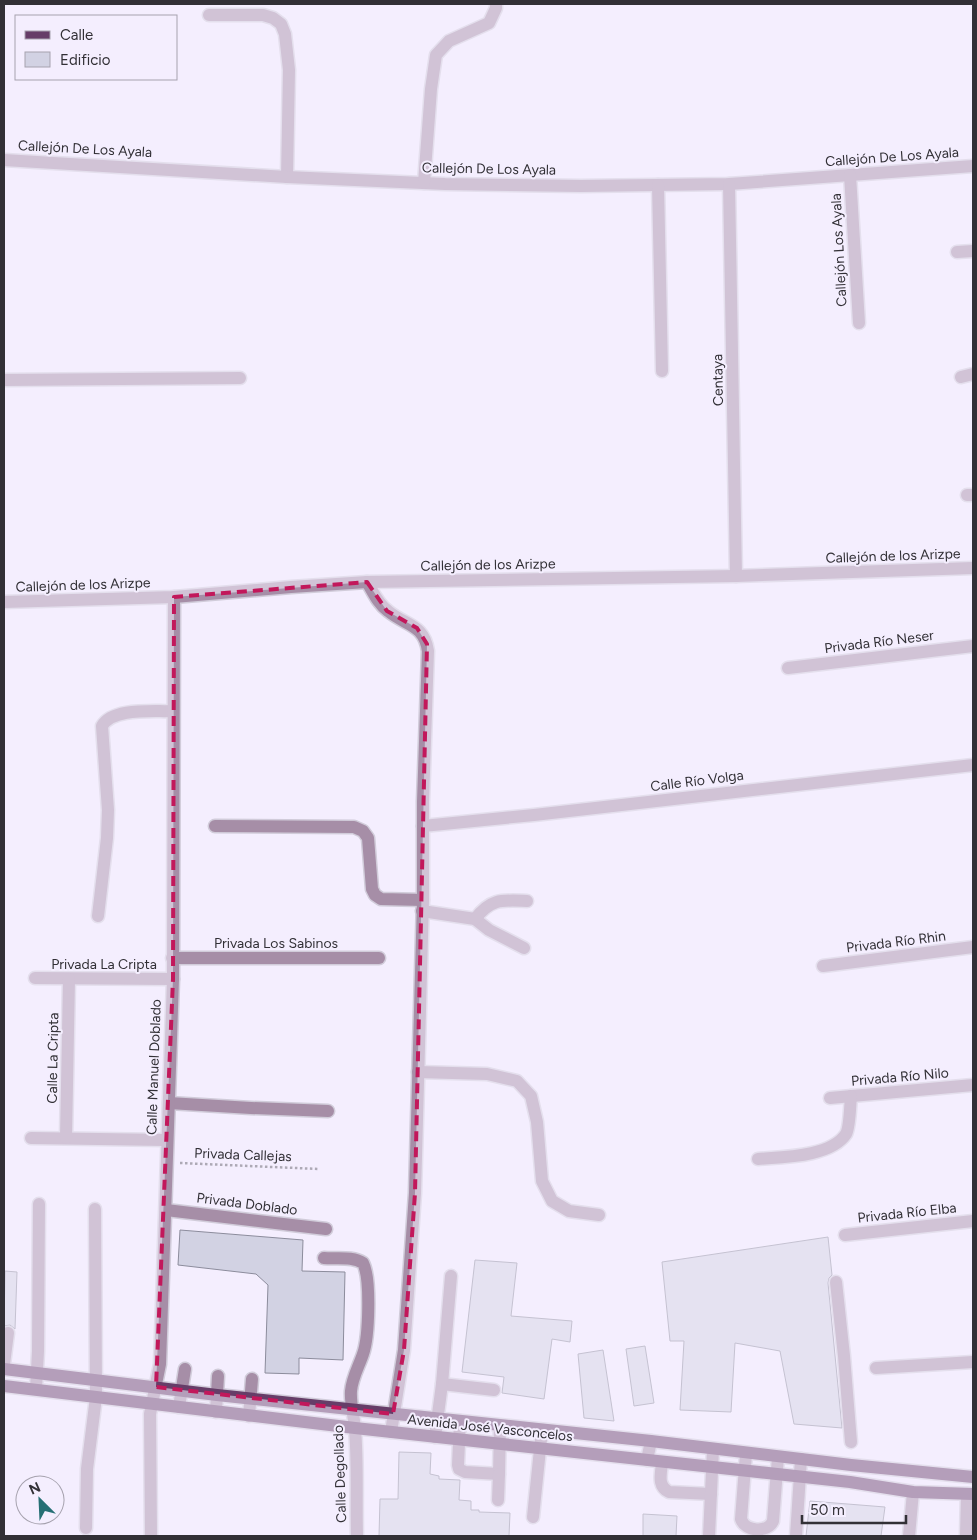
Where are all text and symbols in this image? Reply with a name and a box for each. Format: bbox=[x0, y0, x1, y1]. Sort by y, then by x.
legend bbox=[15, 15, 178, 80]
text: Calle bbox=[60, 26, 93, 44]
text: Edificio bbox=[60, 51, 111, 69]
street label: Callejón De Los Ayala bbox=[18, 137, 152, 161]
street label: Callejón De Los Ayala bbox=[824, 144, 960, 170]
street label: Callejón De Los Ayala bbox=[422, 159, 556, 179]
street label: Callejón Los Ayala bbox=[828, 193, 850, 307]
street label: Centaya bbox=[709, 354, 727, 406]
street label: Callejón de los Arizpe bbox=[825, 545, 961, 567]
street label: Callejón de los Arizpe bbox=[420, 555, 556, 575]
street label: Callejón de los Arizpe bbox=[15, 574, 151, 596]
street label: Privada Río Neser bbox=[823, 627, 935, 657]
street label: Calle Río Volga bbox=[649, 767, 745, 795]
street label: Privada Río Rhin bbox=[845, 927, 947, 957]
street label: Privada Los Sabinos bbox=[214, 935, 338, 952]
street label: Privada La Cripta bbox=[51, 956, 157, 973]
street label: Calle Manuel Doblado bbox=[143, 999, 165, 1135]
street label: Calle La Cripta bbox=[44, 1012, 62, 1104]
street label: Privada Río Nilo bbox=[850, 1064, 950, 1090]
street label: Privada Callejas bbox=[194, 1145, 292, 1165]
street label: Privada Doblado bbox=[196, 1189, 298, 1219]
street label: Privada Río Elba bbox=[857, 1199, 957, 1227]
street label: Avenida José Vasconcelos bbox=[406, 1411, 574, 1445]
street label: Calle Degollado bbox=[330, 1425, 350, 1523]
north arrow bbox=[15, 1475, 65, 1525]
text: N bbox=[27, 1479, 43, 1499]
scale bar bbox=[802, 1492, 906, 1524]
text: 50 m bbox=[810, 1501, 845, 1519]

